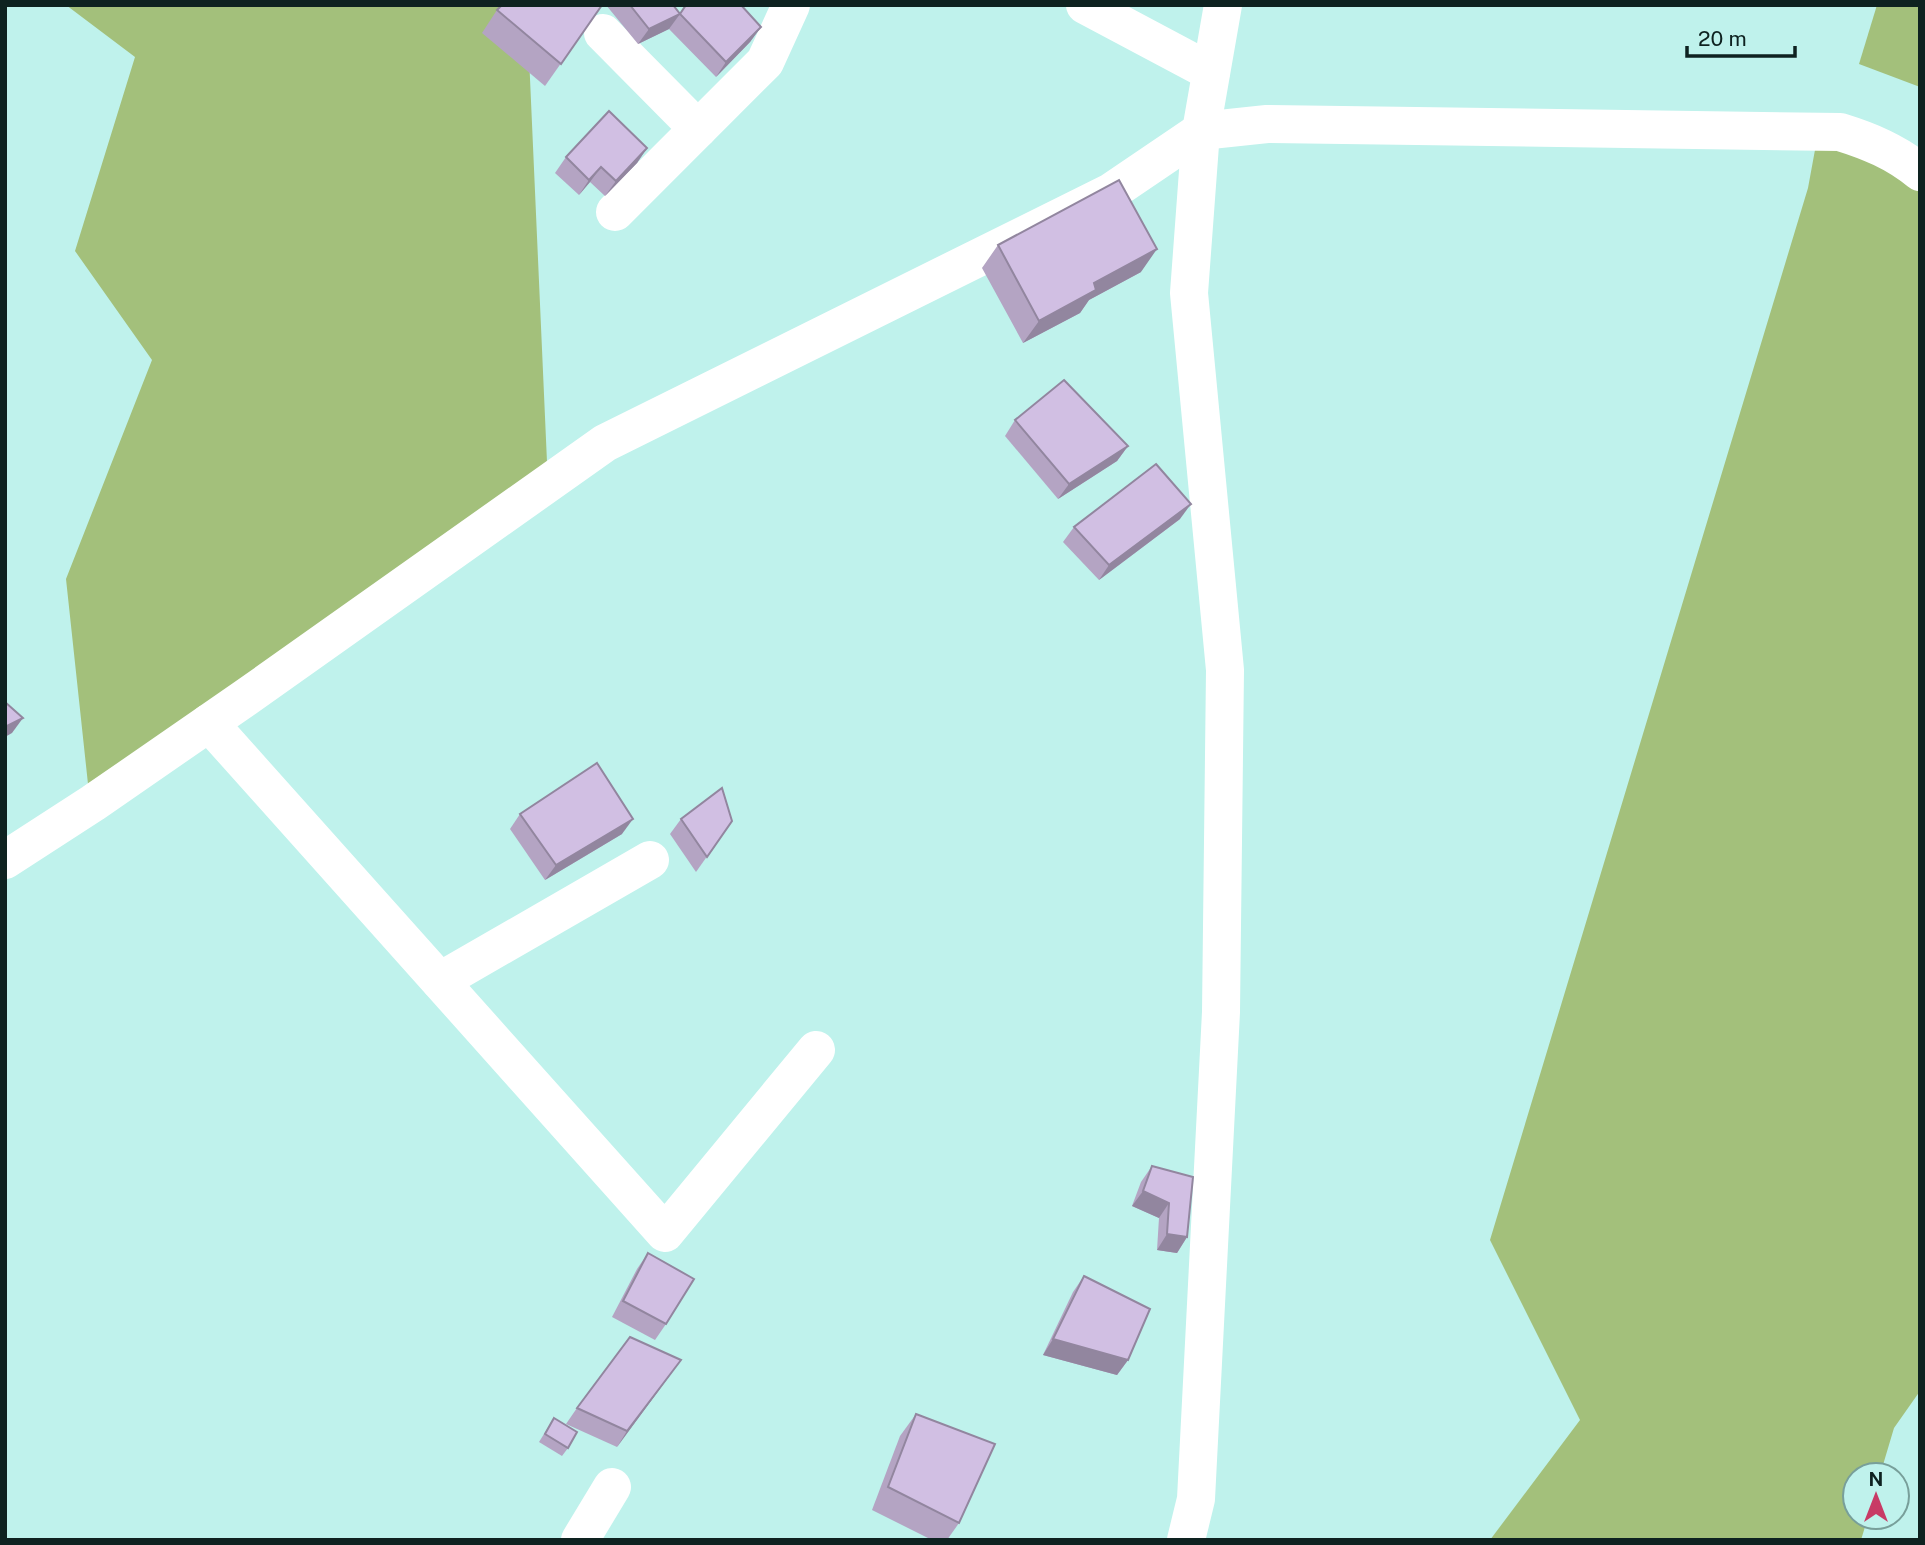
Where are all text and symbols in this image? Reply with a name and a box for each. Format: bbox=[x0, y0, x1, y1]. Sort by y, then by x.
scale bar bbox=[1687, 14, 1796, 58]
text: 20 m bbox=[1698, 26, 1747, 51]
north arrow bbox=[1841, 1461, 1911, 1531]
text: N bbox=[1869, 1468, 1883, 1490]

